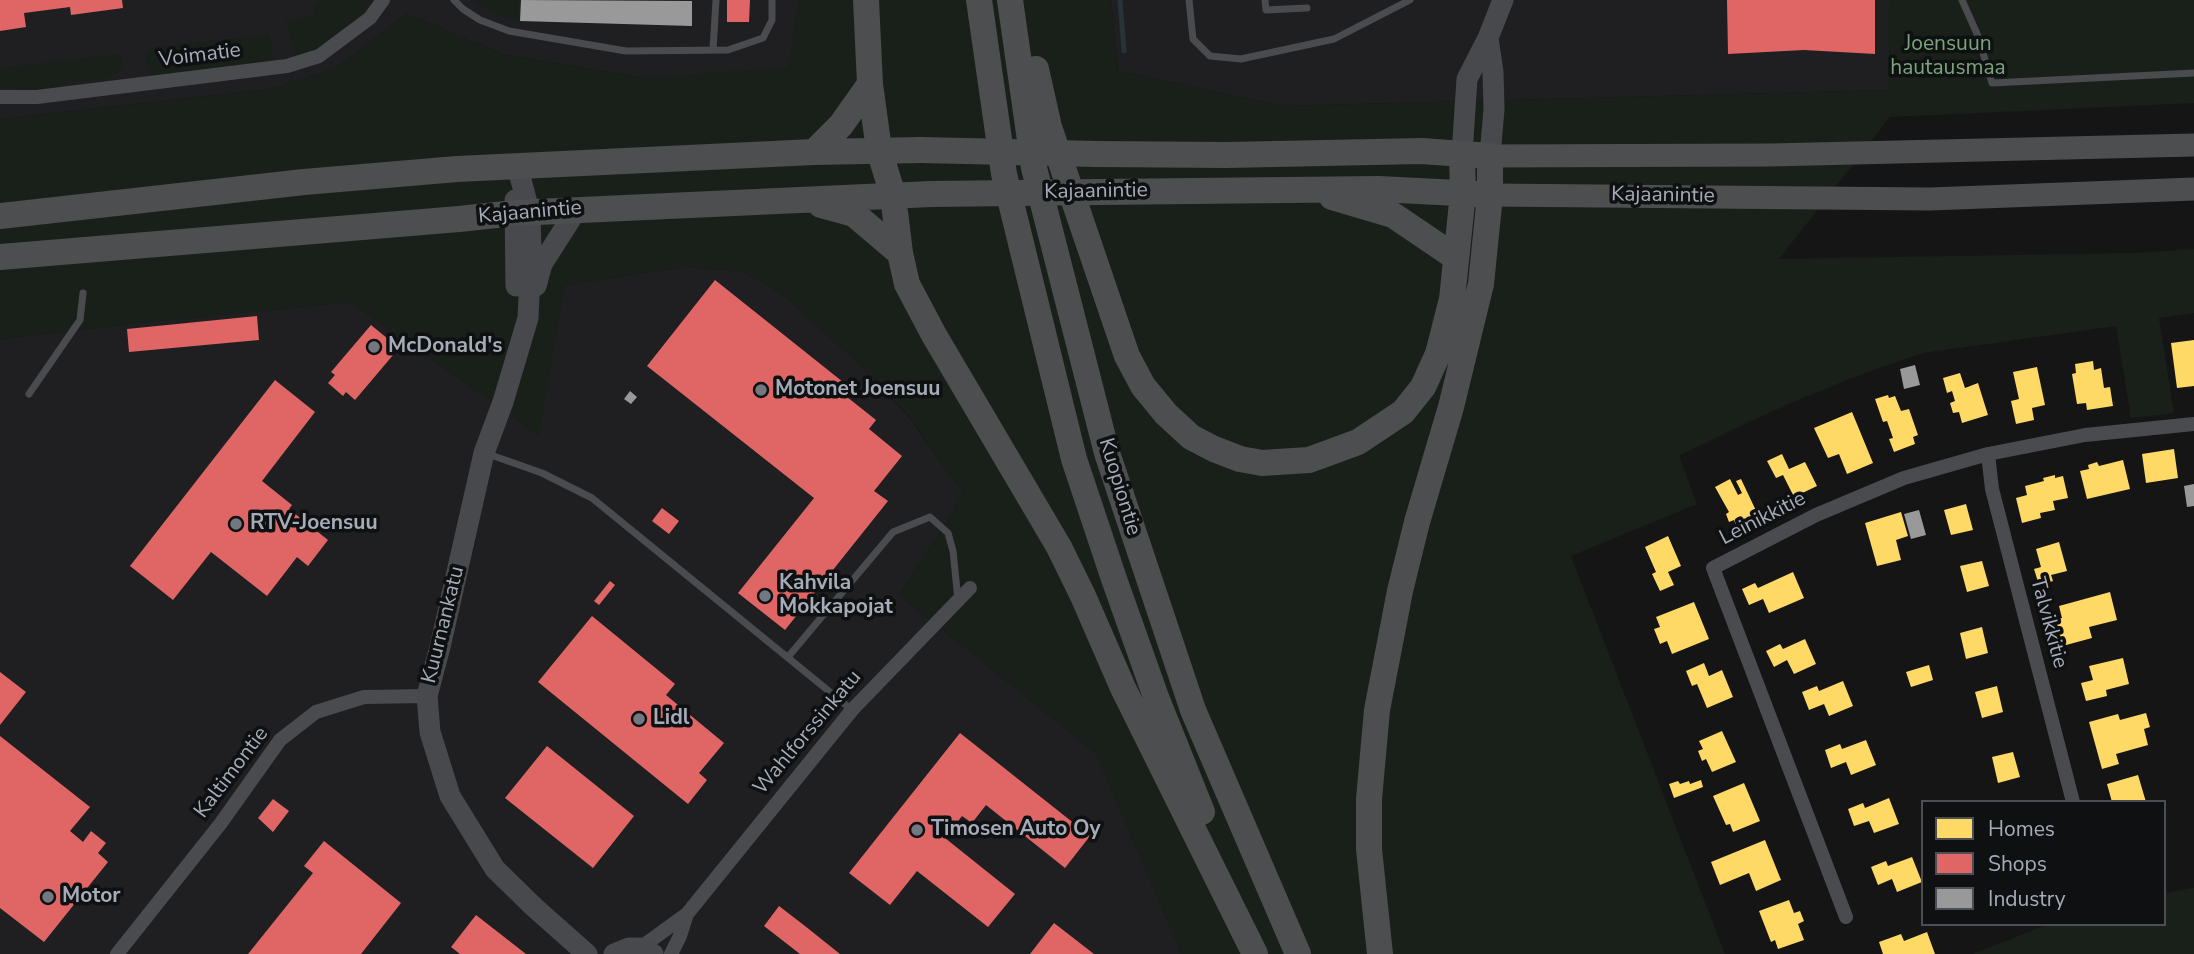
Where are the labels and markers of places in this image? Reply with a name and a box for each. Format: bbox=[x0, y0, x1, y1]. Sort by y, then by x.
place label: McDonald's bbox=[388, 334, 503, 360]
marker: McDonald's bbox=[366, 339, 382, 355]
place label: Motonet Joensuu bbox=[775, 377, 940, 403]
marker: Motonet Joensuu bbox=[753, 382, 769, 398]
place label: RTV-Joensuu bbox=[250, 511, 378, 537]
marker: RTV-Joensuu bbox=[228, 516, 244, 532]
place label: Kahvila Mokkapojat bbox=[779, 571, 893, 621]
marker: Kahvila Mokkapojat bbox=[757, 588, 773, 604]
place label: Lidl bbox=[653, 706, 689, 732]
marker: Lidl bbox=[631, 711, 647, 727]
place label: Timosen Auto Oy bbox=[931, 817, 1101, 843]
marker: Timosen Auto Oy bbox=[909, 822, 925, 838]
place label: Motor bbox=[62, 884, 121, 910]
marker: Motor bbox=[40, 889, 56, 905]

